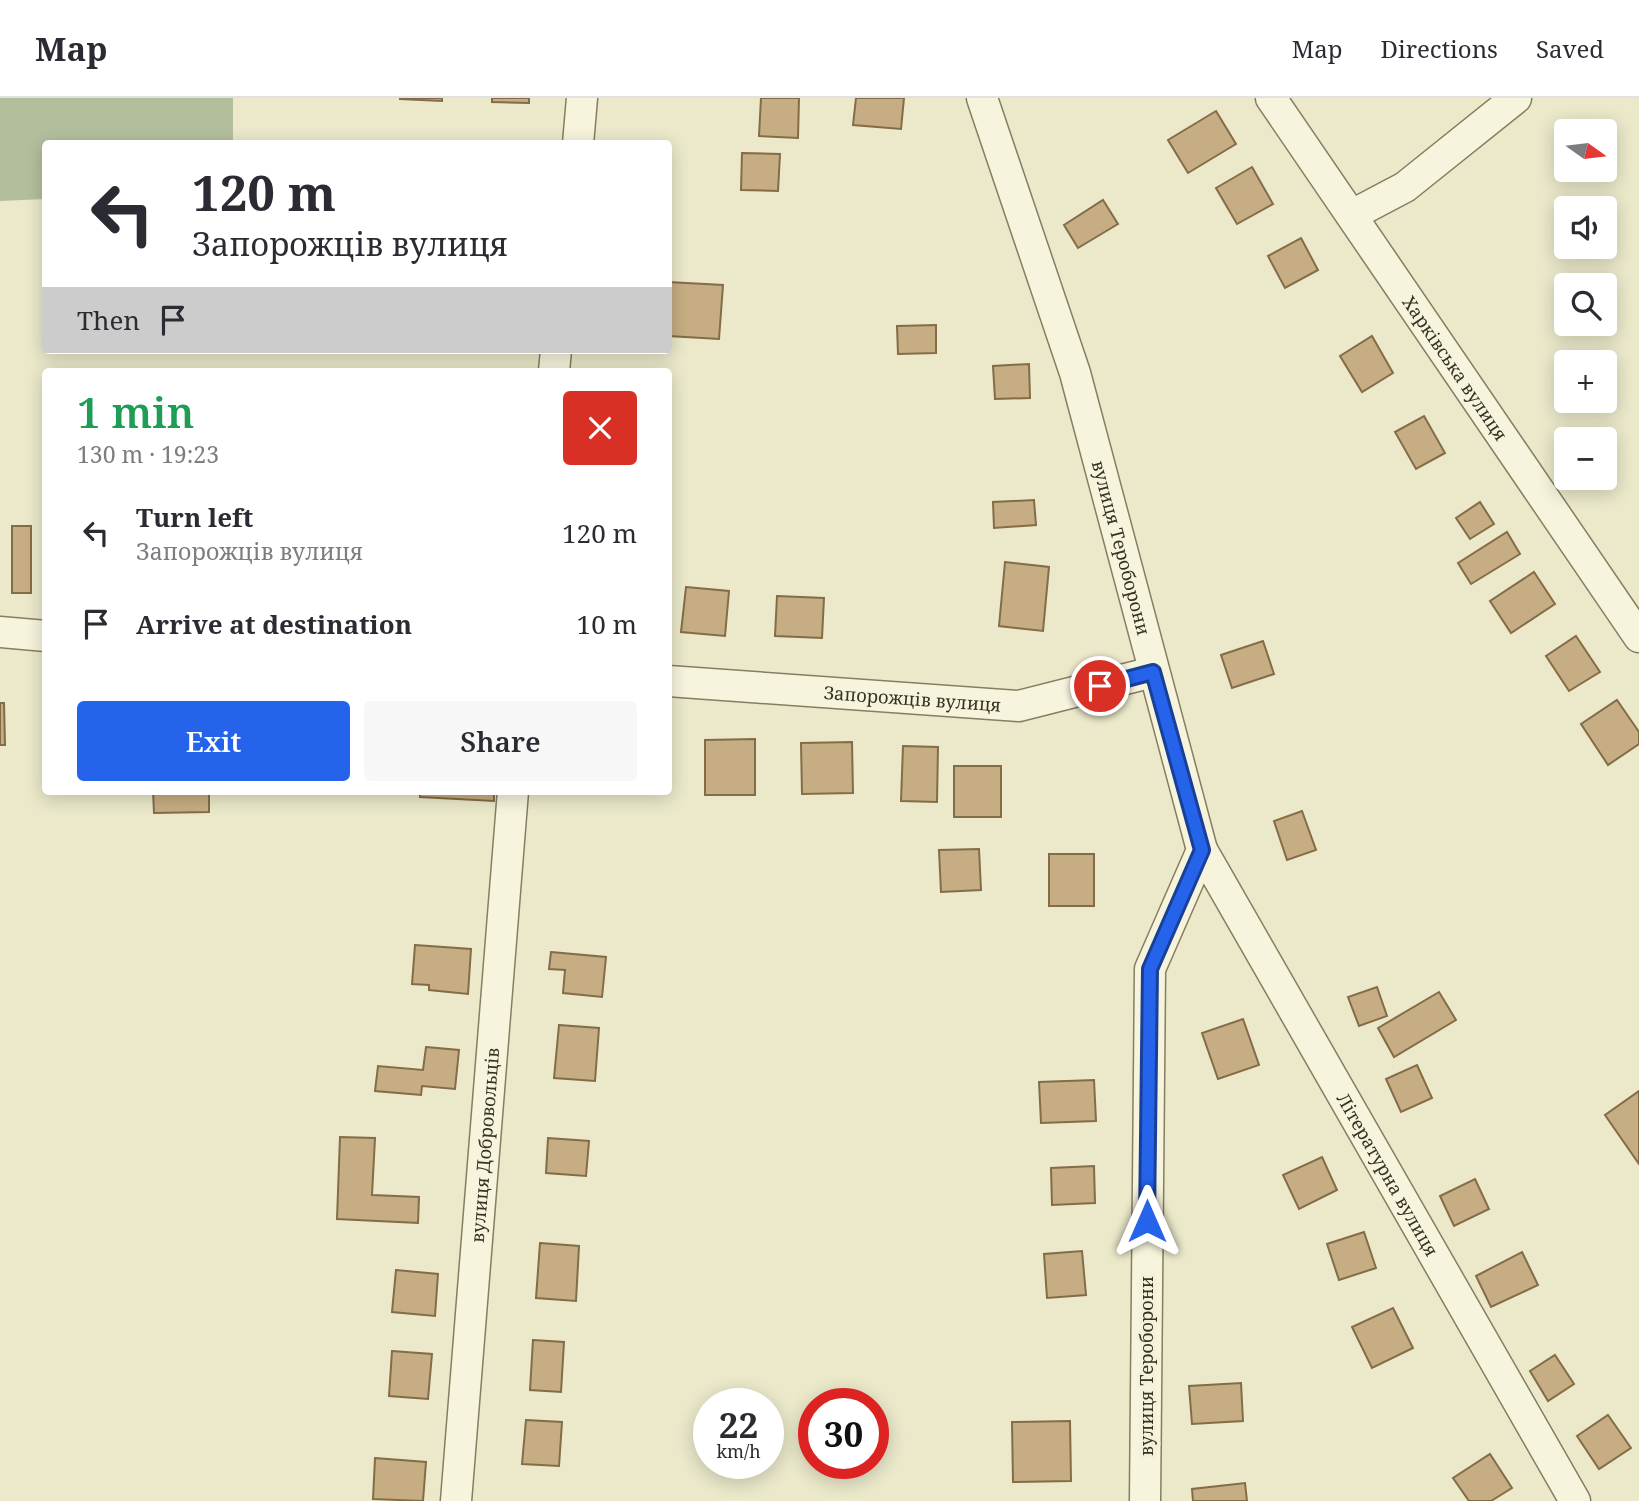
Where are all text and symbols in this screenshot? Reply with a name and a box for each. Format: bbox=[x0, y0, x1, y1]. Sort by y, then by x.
text: Map bbox=[35, 26, 108, 71]
text: Map bbox=[1292, 32, 1343, 65]
text: Directions bbox=[1381, 32, 1498, 65]
text: Saved bbox=[1536, 32, 1604, 65]
north arrow bbox=[1554, 119, 1617, 182]
map controls bbox=[1554, 119, 1617, 490]
text: 120 m bbox=[192, 159, 336, 225]
icon: left bbox=[77, 168, 168, 259]
button: sound bbox=[1554, 196, 1617, 259]
text: Запорожців вулиця bbox=[192, 222, 508, 265]
button: search bbox=[1554, 273, 1617, 336]
street label: Харківська вулиця bbox=[1397, 291, 1513, 445]
icon: arrive bbox=[154, 301, 192, 339]
text: Then bbox=[77, 302, 140, 338]
button: + bbox=[1554, 350, 1617, 413]
text: 1 min bbox=[77, 383, 194, 440]
button: close bbox=[563, 391, 637, 465]
button: − bbox=[1554, 427, 1617, 490]
text: 130 m · 19:23 bbox=[77, 438, 219, 470]
street label: вулиця Тероборони bbox=[1087, 458, 1156, 638]
text: Turn left bbox=[136, 499, 253, 535]
icon: left bbox=[77, 514, 115, 552]
text: 120 m bbox=[562, 515, 637, 551]
text: Запорожців вулиця bbox=[136, 535, 363, 567]
icon: arrive bbox=[77, 605, 115, 643]
text: Arrive at destination bbox=[136, 606, 412, 642]
text: 10 m bbox=[577, 606, 637, 642]
pin bbox=[1070, 656, 1130, 716]
icon: arrive bbox=[1081, 667, 1119, 705]
street label: Запорожців вулиця bbox=[823, 680, 1002, 717]
button: Exit bbox=[77, 701, 350, 781]
button: Share bbox=[364, 701, 637, 781]
street label: вулиця Добровольців bbox=[465, 1047, 504, 1244]
street label: Літературна вулиця bbox=[1332, 1089, 1444, 1260]
position arrow bbox=[1110, 1184, 1184, 1258]
street label: вулиця Тероборони bbox=[1134, 1276, 1158, 1456]
speed limit sign: 30 bbox=[798, 1388, 889, 1479]
text: 22 bbox=[719, 1401, 758, 1448]
text: km/h bbox=[716, 1439, 761, 1463]

